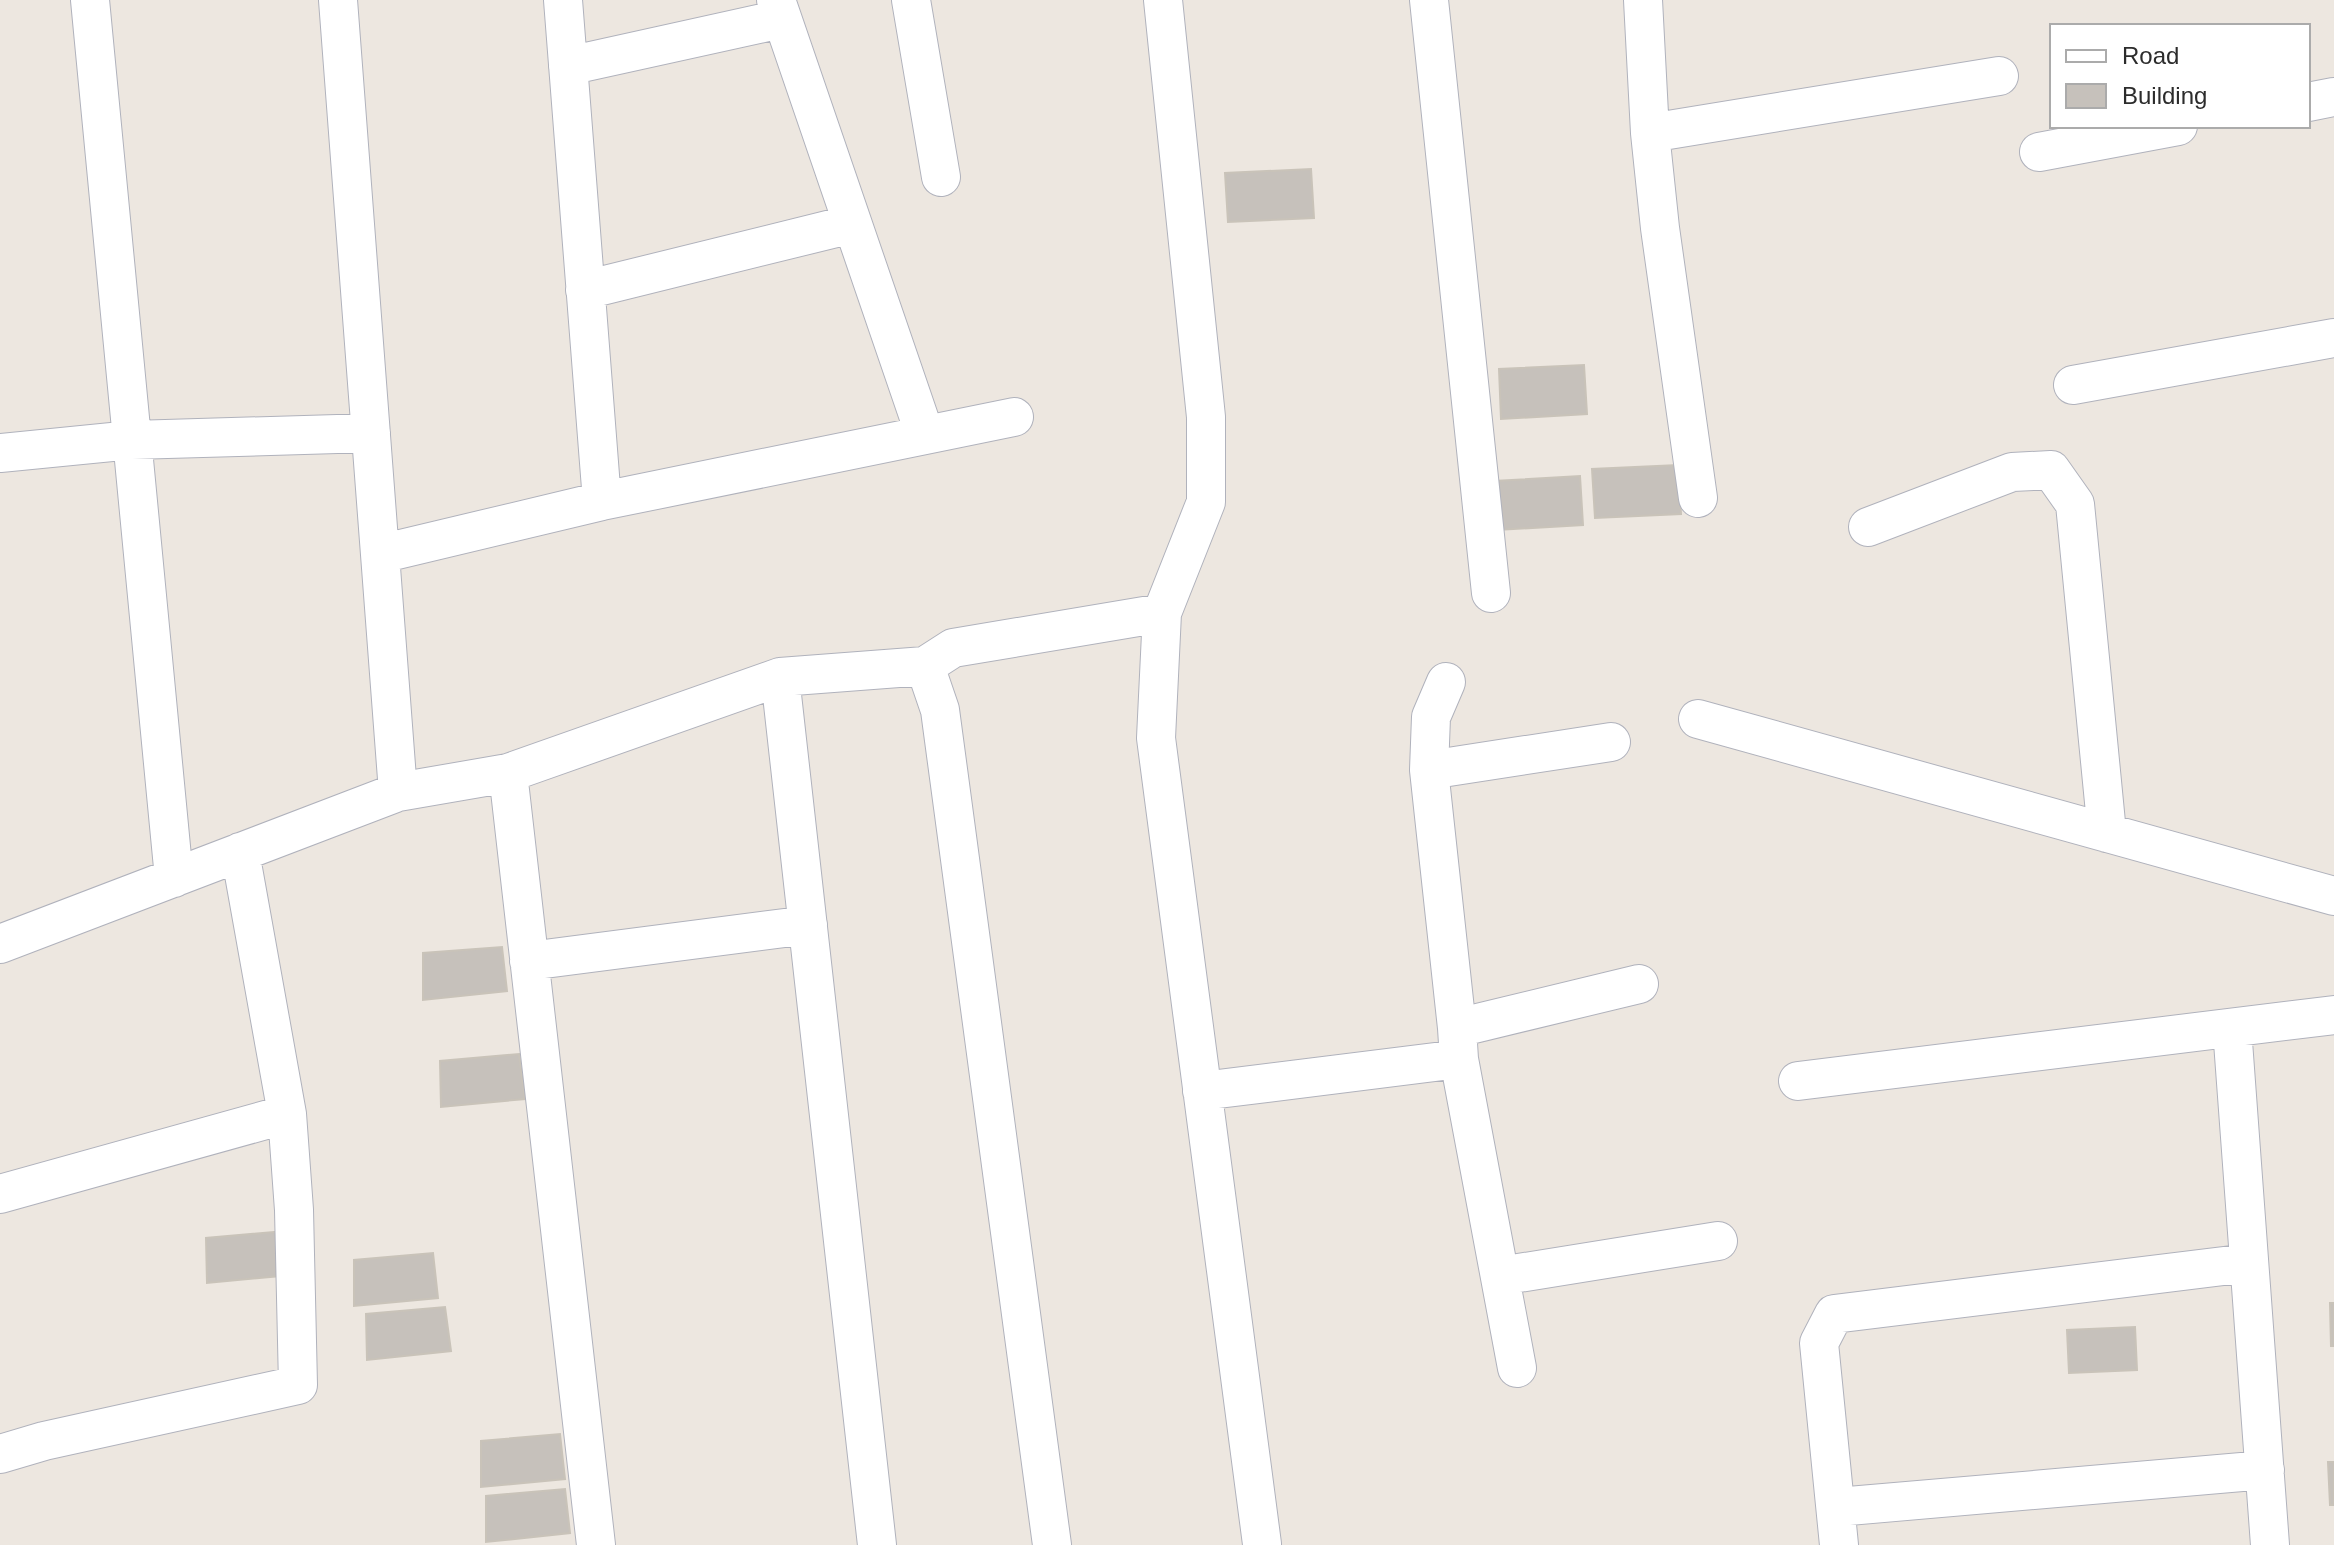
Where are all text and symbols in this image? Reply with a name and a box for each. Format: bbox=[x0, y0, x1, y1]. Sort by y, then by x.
legend bbox=[2050, 24, 2310, 128]
text: Road bbox=[2122, 42, 2179, 69]
text: Building bbox=[2122, 82, 2207, 109]

